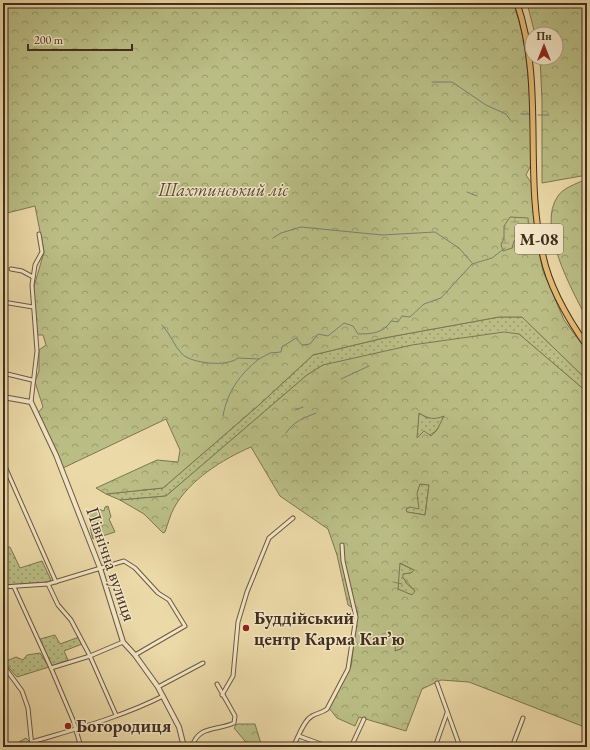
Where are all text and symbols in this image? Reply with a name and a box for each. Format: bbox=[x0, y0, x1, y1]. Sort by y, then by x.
scale bar bbox=[28, 26, 132, 52]
north arrow bbox=[524, 26, 564, 66]
text: Пн bbox=[536, 29, 552, 43]
text: 200 m bbox=[34, 32, 64, 48]
park label: Шахтинський ліс bbox=[157, 178, 288, 201]
road number: М-08 bbox=[515, 224, 563, 254]
street label: Північна вулиця bbox=[81, 504, 142, 624]
place label: Буддійський центр Карма Кагʼю bbox=[254, 606, 405, 650]
marker: Буддійський центр Карма Кагʼю bbox=[241, 623, 251, 633]
place label: Богородиця bbox=[76, 714, 172, 737]
marker: Богородиця bbox=[63, 721, 73, 731]

